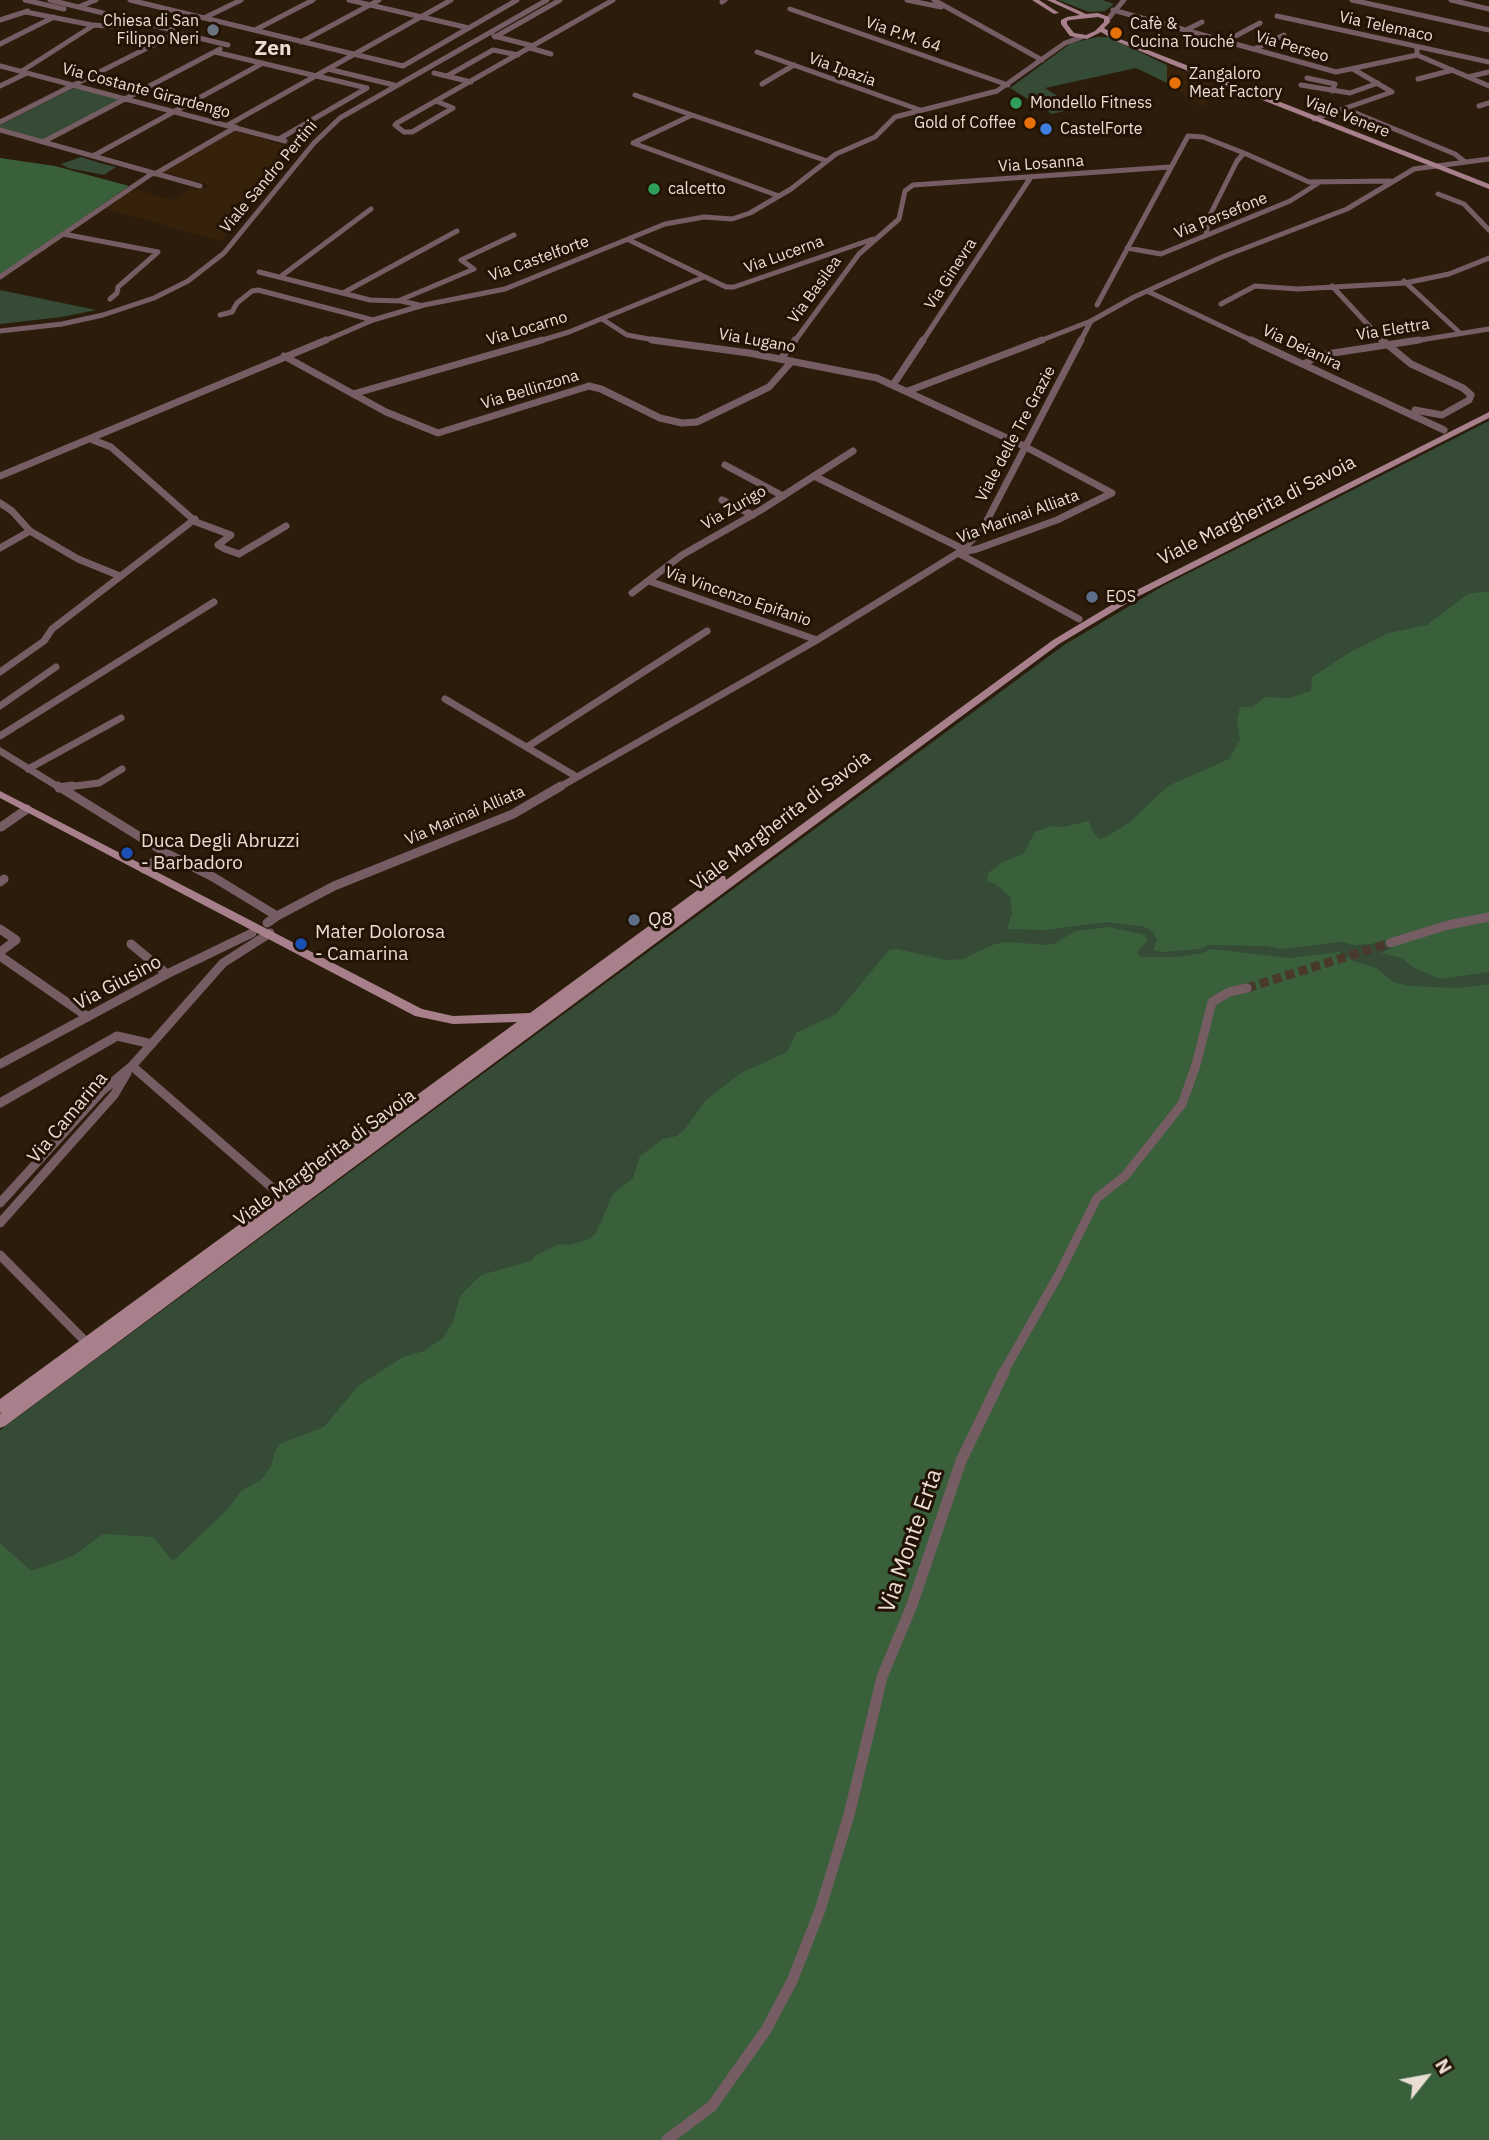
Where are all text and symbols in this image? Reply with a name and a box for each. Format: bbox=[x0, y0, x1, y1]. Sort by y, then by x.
street label: Via Telemaco bbox=[1337, 8, 1435, 46]
place label: Chiesa di San Filippo Neri bbox=[103, 11, 199, 49]
street label: Via P.M. 64 bbox=[863, 13, 943, 57]
place label: Cafè & Cucina Touché bbox=[1130, 14, 1235, 52]
marker: Chiesa di San Filippo Neri bbox=[205, 22, 221, 38]
marker: Cafè & Cucina Touché bbox=[1108, 25, 1124, 41]
street label: Via Perseo bbox=[1253, 27, 1331, 67]
district label: Zen bbox=[255, 36, 291, 62]
street label: Via Ipazia bbox=[806, 49, 878, 91]
street label: Via Costante Girardengo bbox=[60, 59, 232, 123]
place label: Zangaloro Meat Factory bbox=[1189, 64, 1282, 102]
marker: Zangaloro Meat Factory bbox=[1167, 75, 1183, 91]
street label: Viale Venere bbox=[1302, 92, 1392, 142]
place label: Mondello Fitness bbox=[1030, 93, 1152, 113]
marker: Mondello Fitness bbox=[1008, 95, 1024, 111]
place label: Gold of Coffee bbox=[914, 113, 1016, 133]
marker: Gold of Coffee bbox=[1022, 115, 1038, 131]
street label: Viale Sandro Pertini bbox=[216, 117, 322, 237]
place label: CastelForte bbox=[1060, 119, 1143, 139]
marker: CastelForte bbox=[1038, 121, 1054, 137]
street label: Via Losanna bbox=[997, 151, 1085, 177]
place label: calcetto bbox=[668, 179, 726, 199]
marker: calcetto bbox=[646, 181, 662, 197]
street label: Via Persefone bbox=[1172, 189, 1270, 243]
street label: Via Castelforte bbox=[486, 232, 592, 286]
street label: Via Lucerna bbox=[742, 232, 826, 278]
street label: Via Ginevra bbox=[921, 235, 981, 313]
street label: Via Basilea bbox=[784, 253, 846, 327]
street label: Via Locarno bbox=[484, 308, 570, 350]
street label: Via Elettra bbox=[1355, 315, 1431, 345]
street label: Via Deianira bbox=[1259, 321, 1345, 375]
street label: Via Lugano bbox=[717, 325, 797, 357]
street label: Viale delle Tre Grazie bbox=[972, 363, 1060, 505]
street label: Via Bellinzona bbox=[479, 366, 581, 414]
street label: Viale Margherita di Savoia bbox=[1154, 451, 1360, 571]
street label: Via Zurigo bbox=[698, 482, 770, 534]
street label: Via Marinai Alliata bbox=[954, 486, 1082, 548]
street label: Via Vincenzo Epifanio bbox=[662, 563, 814, 631]
place label: EOS bbox=[1106, 587, 1136, 607]
marker: EOS bbox=[1084, 589, 1100, 605]
street label: Viale Margherita di Savoia bbox=[687, 746, 875, 896]
street label: Via Marinai Alliata bbox=[402, 782, 528, 850]
place label: Duca Degli Abruzzi - Barbadoro bbox=[141, 831, 300, 875]
marker: Duca Degli Abruzzi - Barbadoro bbox=[119, 845, 135, 861]
place label: Q8 bbox=[648, 909, 673, 931]
marker: Q8 bbox=[626, 912, 642, 928]
place label: Mater Dolorosa - Camarina bbox=[315, 922, 445, 966]
marker: Mater Dolorosa - Camarina bbox=[293, 936, 309, 952]
street label: Via Giusino bbox=[71, 951, 165, 1015]
street label: Via Camarina bbox=[23, 1068, 113, 1168]
street label: Viale Margherita di Savoia bbox=[230, 1084, 420, 1232]
street label: Via Monte Erta bbox=[873, 1465, 949, 1617]
north arrow bbox=[1391, 2042, 1461, 2112]
text: N bbox=[1430, 2054, 1458, 2078]

